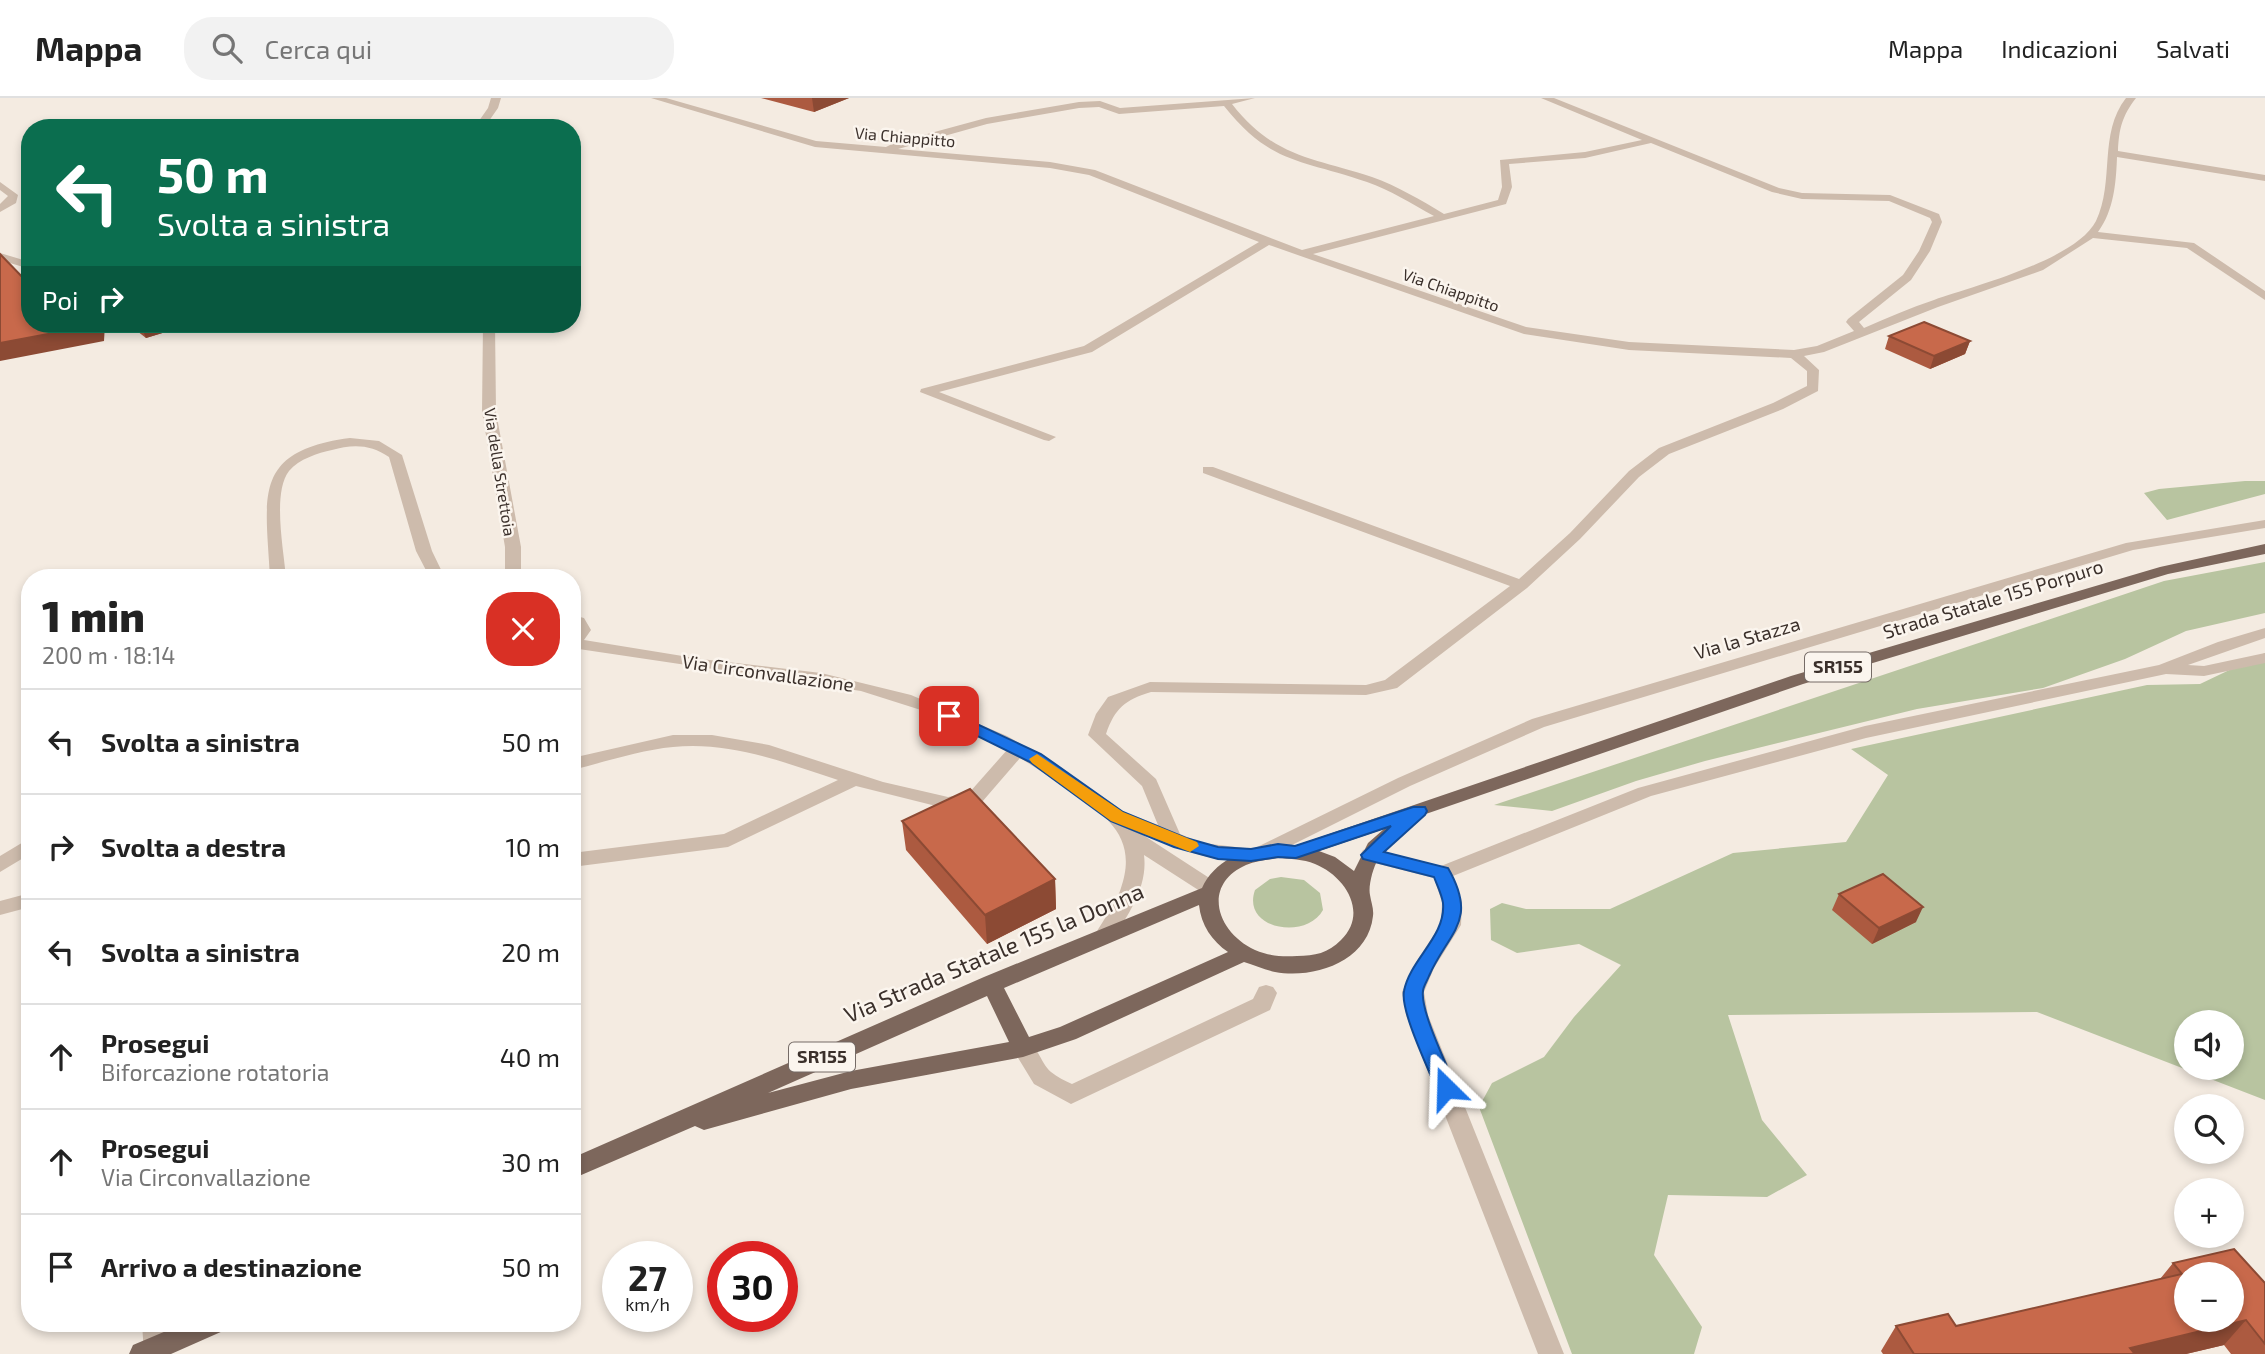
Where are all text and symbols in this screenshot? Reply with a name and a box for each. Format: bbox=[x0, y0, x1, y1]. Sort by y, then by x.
search box bbox=[184, 17, 674, 80]
text: Mappa bbox=[35, 28, 142, 68]
icon: search bbox=[208, 29, 246, 67]
text: Cerca qui bbox=[264, 33, 372, 64]
text: Mappa bbox=[1888, 34, 1963, 63]
text: Indicazioni bbox=[2001, 34, 2118, 63]
text: Salvati bbox=[2156, 34, 2230, 63]
street label: Via Chiappitto bbox=[854, 123, 956, 150]
text: 50 m bbox=[157, 144, 269, 203]
icon: left bbox=[42, 147, 133, 238]
text: Svolta a sinistra bbox=[157, 204, 390, 242]
street label: Via Chiappitto bbox=[1400, 264, 1502, 315]
icon: right bbox=[92, 280, 130, 318]
text: Poi bbox=[42, 284, 78, 315]
street label: Via della Strettoia bbox=[481, 406, 520, 537]
street label: Strada Statale 155 Porpuro bbox=[1880, 554, 2106, 643]
text: 1 min bbox=[42, 590, 145, 640]
button: close bbox=[486, 592, 560, 666]
street label: Via la Stazza bbox=[1691, 611, 1803, 664]
text: 200 m · 18:14 bbox=[42, 641, 175, 669]
street label: Via Circonvallazione bbox=[681, 649, 856, 696]
road number: SR155 bbox=[1805, 652, 1871, 682]
pin bbox=[919, 686, 979, 746]
icon: arrive bbox=[930, 697, 968, 735]
icon: left bbox=[42, 723, 80, 761]
text: Svolta a sinistra bbox=[101, 726, 300, 757]
text: 50 m bbox=[502, 726, 560, 757]
icon: right bbox=[42, 828, 80, 866]
text: Svolta a destra bbox=[101, 831, 286, 862]
text: 10 m bbox=[505, 831, 560, 862]
street label: Via Strada Statale 155 la Donna bbox=[840, 876, 1148, 1028]
icon: left bbox=[42, 933, 80, 971]
text: Svolta a sinistra bbox=[101, 936, 300, 967]
text: 20 m bbox=[501, 936, 560, 967]
map controls bbox=[2174, 1010, 2244, 1332]
button: sound bbox=[2174, 1010, 2244, 1080]
text: Prosegui bbox=[101, 1027, 209, 1058]
icon: ahead bbox=[42, 1038, 80, 1076]
text: 40 m bbox=[500, 1041, 560, 1072]
road number: SR155 bbox=[789, 1042, 855, 1072]
position arrow bbox=[1409, 1051, 1483, 1125]
text: Biforcazione rotatoria bbox=[101, 1058, 329, 1086]
button: search bbox=[2174, 1094, 2244, 1164]
text: Prosegui bbox=[101, 1132, 209, 1163]
icon: ahead bbox=[42, 1143, 80, 1181]
text: 30 m bbox=[501, 1146, 560, 1177]
text: Via Circonvallazione bbox=[101, 1163, 311, 1191]
button: + bbox=[2174, 1178, 2244, 1248]
speed limit sign: 30 bbox=[707, 1241, 798, 1332]
icon: arrive bbox=[42, 1248, 80, 1286]
text: Arrivo a destinazione bbox=[101, 1251, 362, 1282]
text: 50 m bbox=[502, 1251, 560, 1282]
text: 27 bbox=[628, 1256, 667, 1298]
button: − bbox=[2174, 1262, 2244, 1332]
text: km/h bbox=[625, 1293, 670, 1315]

